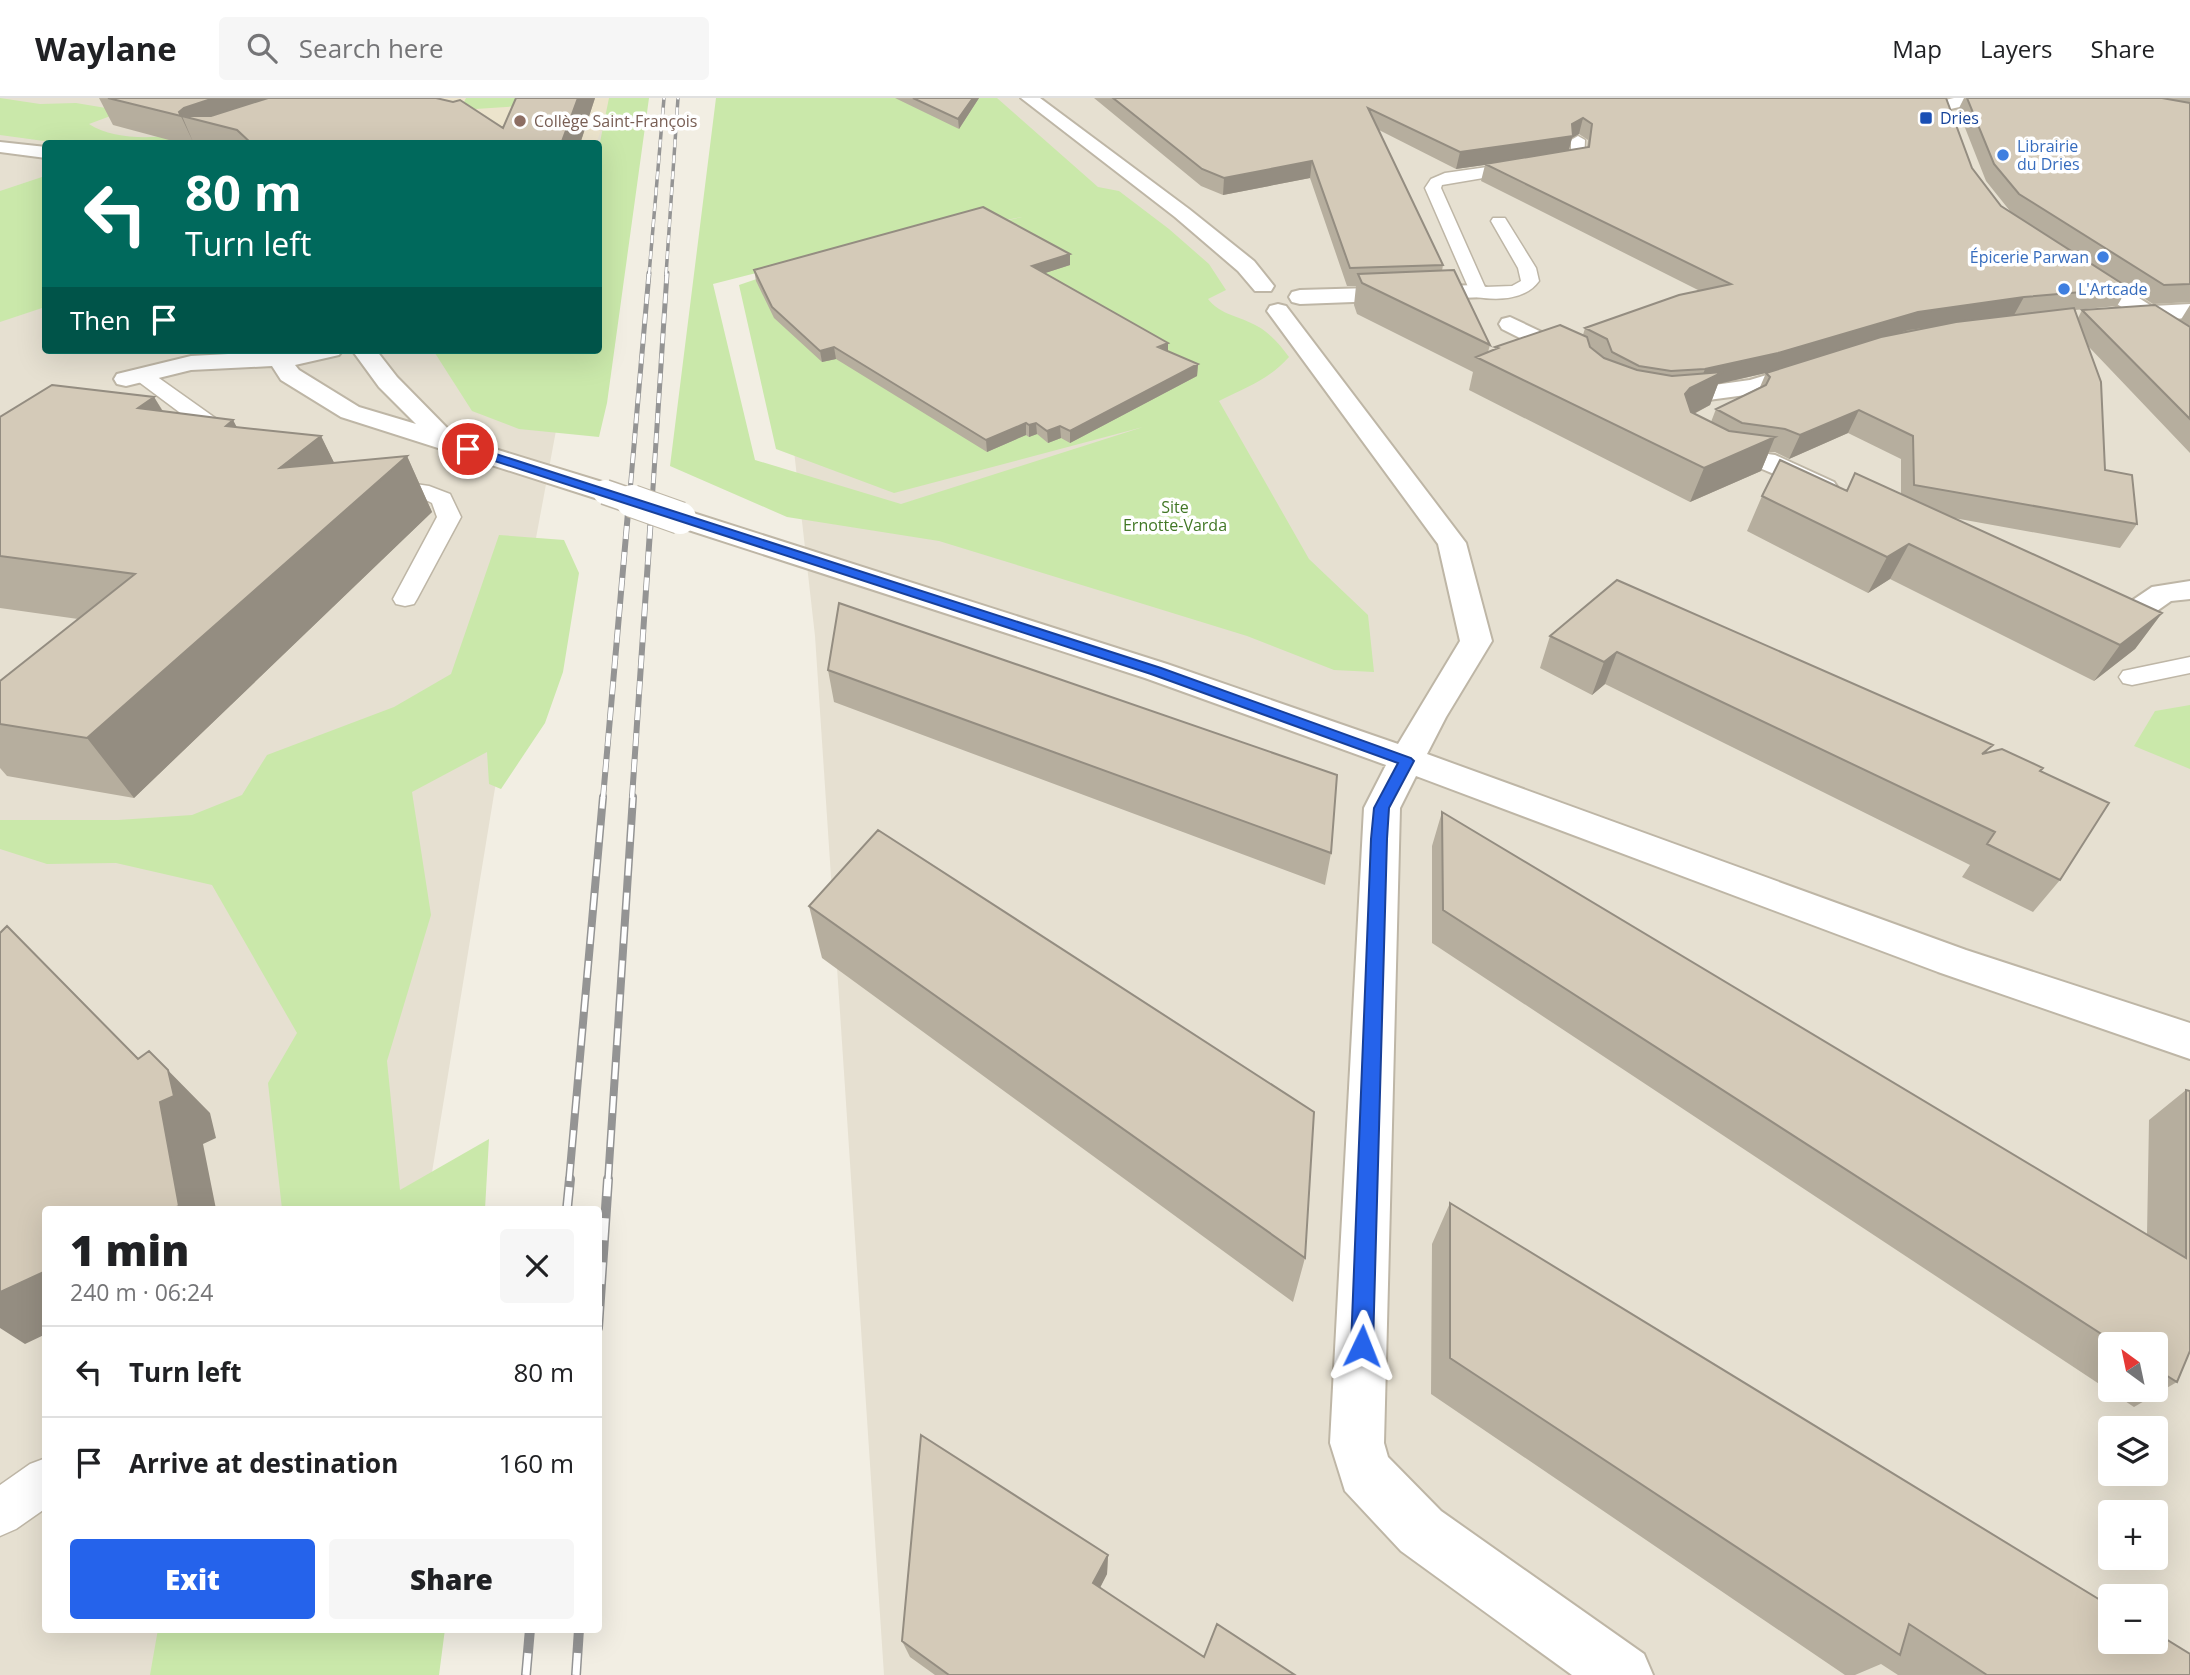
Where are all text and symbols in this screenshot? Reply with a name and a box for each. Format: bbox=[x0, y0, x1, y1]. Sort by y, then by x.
search box bbox=[219, 17, 709, 80]
text: Waylane bbox=[35, 26, 177, 71]
icon: search bbox=[243, 29, 281, 67]
text: Search here bbox=[299, 30, 444, 66]
text: Map bbox=[1892, 32, 1942, 65]
text: Layers bbox=[1980, 32, 2053, 65]
text: Share bbox=[2091, 32, 2155, 65]
place label: Dries bbox=[1940, 107, 1979, 129]
place label: Collège Saint-François bbox=[534, 110, 697, 132]
marker: Dries bbox=[1918, 110, 1934, 126]
marker: Collège Saint-François bbox=[512, 113, 528, 129]
place label: Librairie du Dries bbox=[2017, 135, 2080, 175]
marker: Librairie du Dries bbox=[1995, 147, 2011, 163]
text: 80 m bbox=[185, 159, 302, 225]
icon: left bbox=[70, 168, 161, 259]
text: Turn left bbox=[185, 222, 311, 265]
place label: Épicerie Parwan bbox=[1970, 246, 2089, 268]
marker: Épicerie Parwan bbox=[2095, 249, 2111, 265]
place label: L'Artcade bbox=[2078, 278, 2148, 300]
marker: L'Artcade bbox=[2056, 281, 2072, 297]
icon: arrive bbox=[145, 301, 183, 339]
text: Then bbox=[70, 302, 131, 338]
pin bbox=[438, 419, 498, 479]
icon: arrive bbox=[449, 430, 487, 468]
park label: Site Ernotte-Varda bbox=[1123, 496, 1227, 536]
text: 1 min bbox=[70, 1221, 189, 1278]
button: close bbox=[500, 1229, 574, 1303]
text: 240 m · 06:24 bbox=[70, 1276, 213, 1308]
position arrow bbox=[1325, 1309, 1399, 1383]
north arrow bbox=[2098, 1332, 2168, 1402]
map controls bbox=[2098, 1332, 2168, 1654]
icon: left bbox=[70, 1353, 108, 1391]
text: Turn left bbox=[129, 1354, 241, 1390]
text: 80 m bbox=[513, 1354, 574, 1390]
button: layers bbox=[2098, 1416, 2168, 1486]
icon: arrive bbox=[70, 1444, 108, 1482]
text: Arrive at destination bbox=[129, 1445, 398, 1481]
text: 160 m bbox=[499, 1445, 574, 1481]
button: + bbox=[2098, 1500, 2168, 1570]
button: Exit bbox=[70, 1539, 315, 1619]
button: Share bbox=[329, 1539, 574, 1619]
button: − bbox=[2098, 1584, 2168, 1654]

